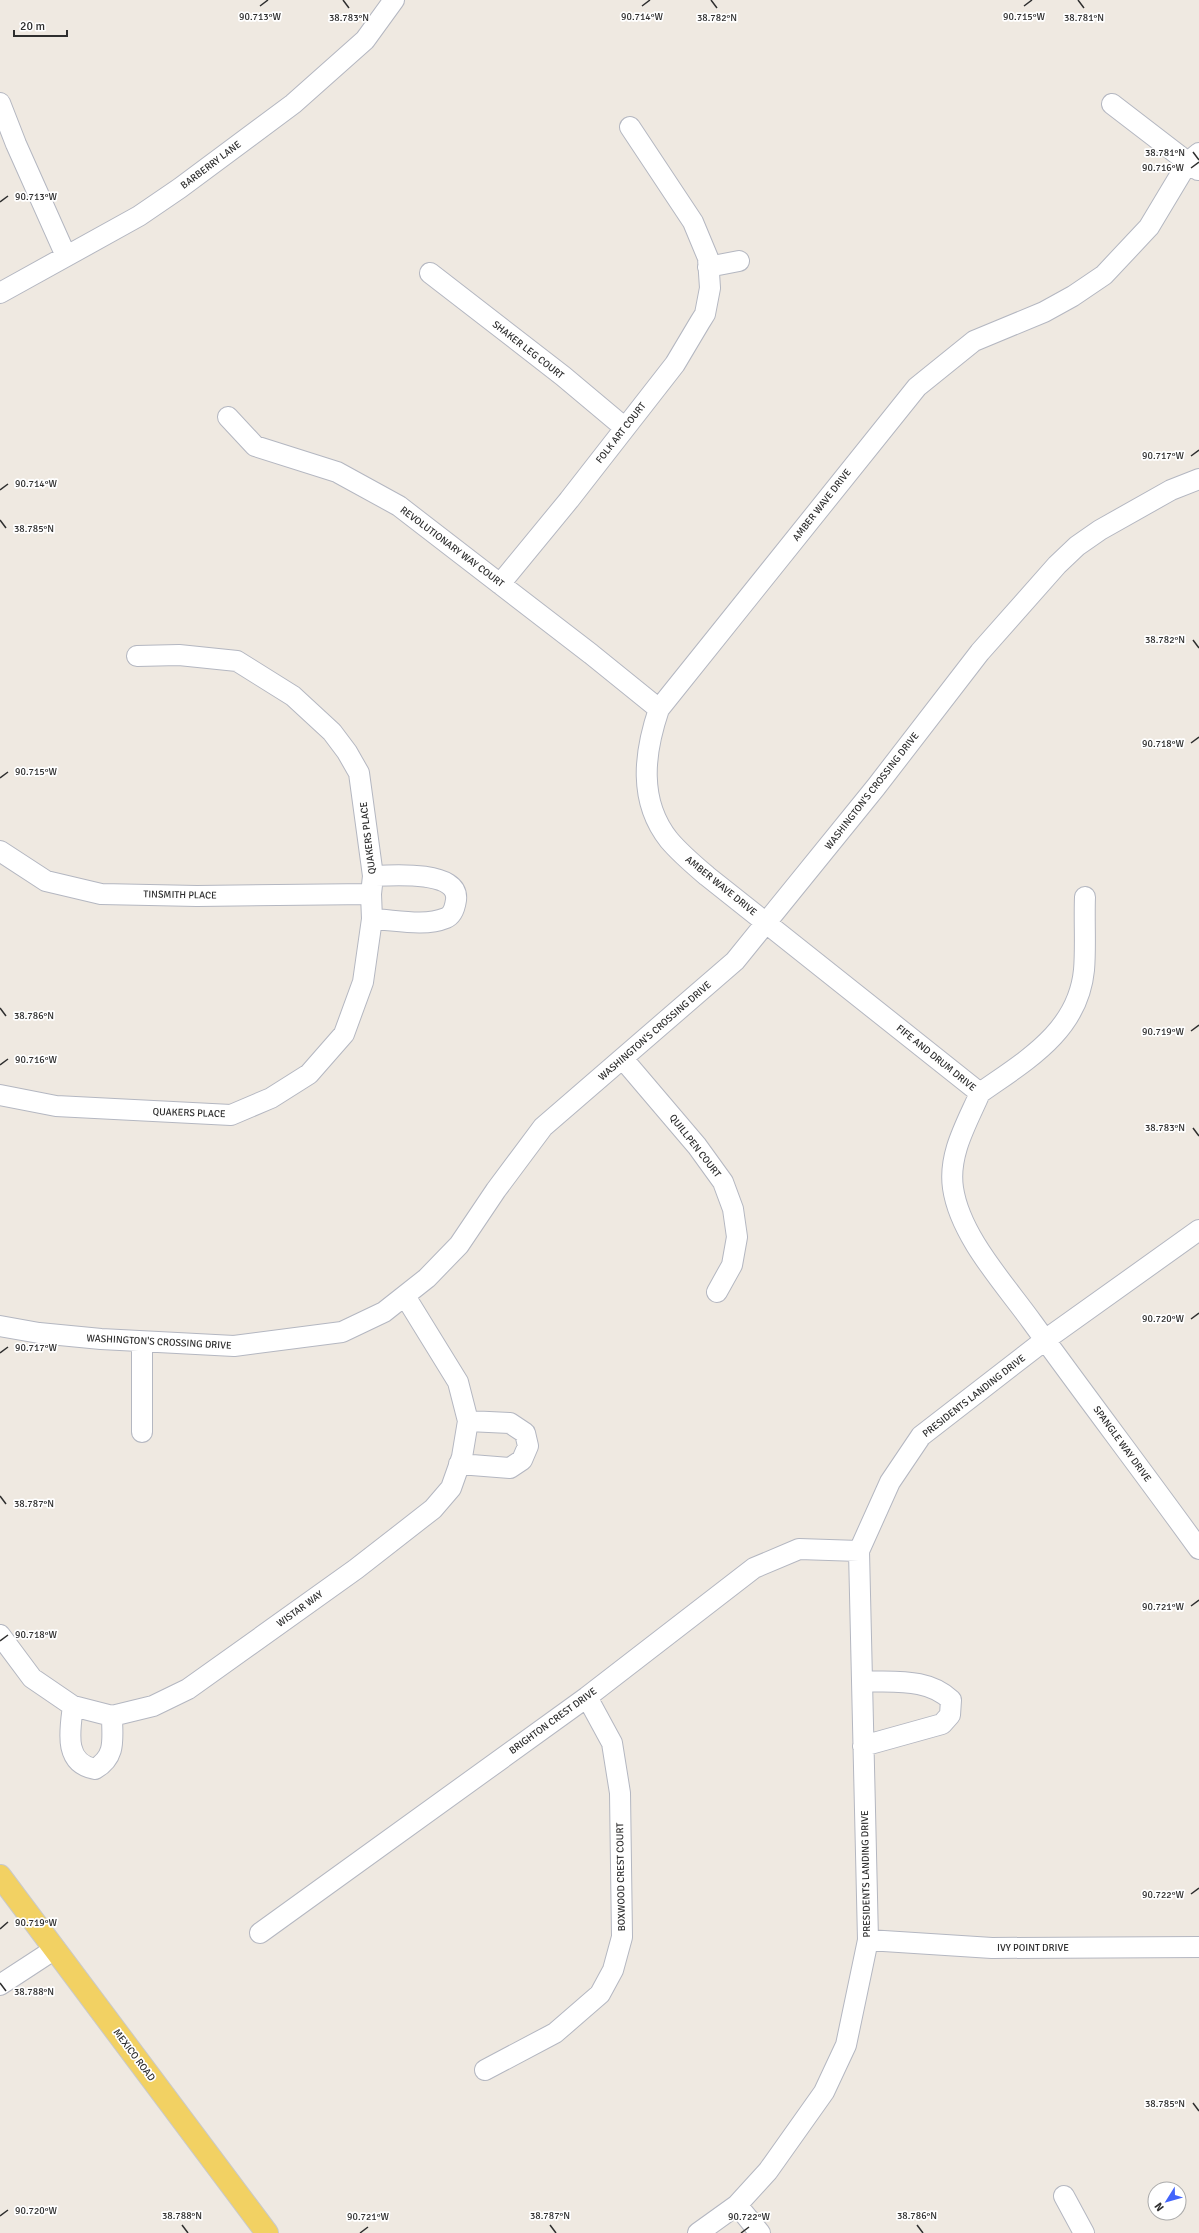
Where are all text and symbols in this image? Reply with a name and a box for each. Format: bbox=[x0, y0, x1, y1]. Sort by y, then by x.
text: 90.713°W bbox=[239, 11, 281, 23]
text: 90.714°W bbox=[621, 11, 663, 23]
text: 90.715°W bbox=[1003, 11, 1045, 23]
scale bar bbox=[14, 12, 67, 38]
text: 38.783°N bbox=[329, 12, 369, 24]
text: 38.782°N bbox=[697, 12, 737, 24]
text: 38.781°N bbox=[1064, 12, 1104, 24]
text: 20 m bbox=[20, 19, 45, 34]
street label: BARBERRY LANE bbox=[178, 138, 244, 192]
text: 38.781°N bbox=[1145, 147, 1185, 159]
text: 90.716°W bbox=[1142, 162, 1184, 174]
text: 90.713°W bbox=[15, 191, 57, 203]
street label: SHAKER LEG COURT bbox=[490, 318, 566, 382]
street label: FOLK ART COURT bbox=[593, 400, 649, 466]
text: 90.717°W bbox=[1142, 450, 1184, 462]
street label: AMBER WAVE DRIVE bbox=[790, 466, 854, 544]
text: 90.714°W bbox=[15, 478, 57, 490]
street label: REVOLUTIONARY WAY COURT bbox=[398, 504, 506, 590]
text: 38.785°N bbox=[14, 523, 54, 535]
text: 38.782°N bbox=[1145, 634, 1185, 646]
street label: WASHINGTON'S CROSSING DRIVE bbox=[823, 730, 922, 852]
text: 90.718°W bbox=[1142, 738, 1184, 750]
text: 90.715°W bbox=[15, 766, 57, 778]
street label: QUAKERS PLACE bbox=[358, 801, 378, 875]
street label: AMBER WAVE DRIVE bbox=[683, 854, 759, 919]
street label: TINSMITH PLACE bbox=[143, 888, 217, 902]
street label: WASHINGTON'S CROSSING DRIVE bbox=[596, 979, 714, 1083]
text: 38.786°N bbox=[14, 1010, 54, 1022]
street label: FIFE AND DRUM DRIVE bbox=[894, 1022, 978, 1094]
text: 90.719°W bbox=[1142, 1026, 1184, 1038]
text: 90.716°W bbox=[15, 1054, 57, 1066]
street label: QUAKERS PLACE bbox=[152, 1106, 226, 1120]
street label: QUILLPEN COURT bbox=[667, 1112, 723, 1180]
text: 38.783°N bbox=[1145, 1122, 1185, 1134]
text: 90.720°W bbox=[1142, 1313, 1184, 1325]
street label: WASHINGTON'S CROSSING DRIVE bbox=[86, 1332, 232, 1352]
text: 90.717°W bbox=[15, 1342, 57, 1354]
street label: PRESIDENTS LANDING DRIVE bbox=[920, 1352, 1028, 1440]
street label: SPANGLE WAY DRIVE bbox=[1090, 1404, 1154, 1485]
text: 38.787°N bbox=[14, 1498, 54, 1510]
street label: WISTAR WAY bbox=[275, 1588, 325, 1630]
text: 90.721°W bbox=[1142, 1601, 1184, 1613]
text: 90.718°W bbox=[15, 1629, 57, 1641]
street label: BRIGHTON CREST DRIVE bbox=[507, 1685, 599, 1757]
street label: PRESIDENTS LANDING DRIVE bbox=[859, 1810, 873, 1938]
street label: BOXWOOD CREST COURT bbox=[614, 1823, 628, 1931]
text: 90.722°W bbox=[1142, 1889, 1184, 1901]
text: 90.719°W bbox=[15, 1917, 57, 1929]
street label: IVY POINT DRIVE bbox=[997, 1942, 1069, 1954]
text: 38.788°N bbox=[14, 1986, 54, 1998]
street label: MEXICO ROAD bbox=[110, 2027, 158, 2083]
text: 38.785°N bbox=[1145, 2098, 1185, 2110]
north arrow bbox=[1147, 2181, 1187, 2221]
text: N bbox=[1152, 2200, 1167, 2214]
text: 90.720°W bbox=[15, 2205, 57, 2217]
text: 38.788°N bbox=[162, 2210, 202, 2222]
text: 38.787°N bbox=[530, 2210, 570, 2222]
text: 38.786°N bbox=[897, 2210, 937, 2222]
text: 90.721°W bbox=[347, 2211, 389, 2223]
text: 90.722°W bbox=[728, 2211, 770, 2223]

